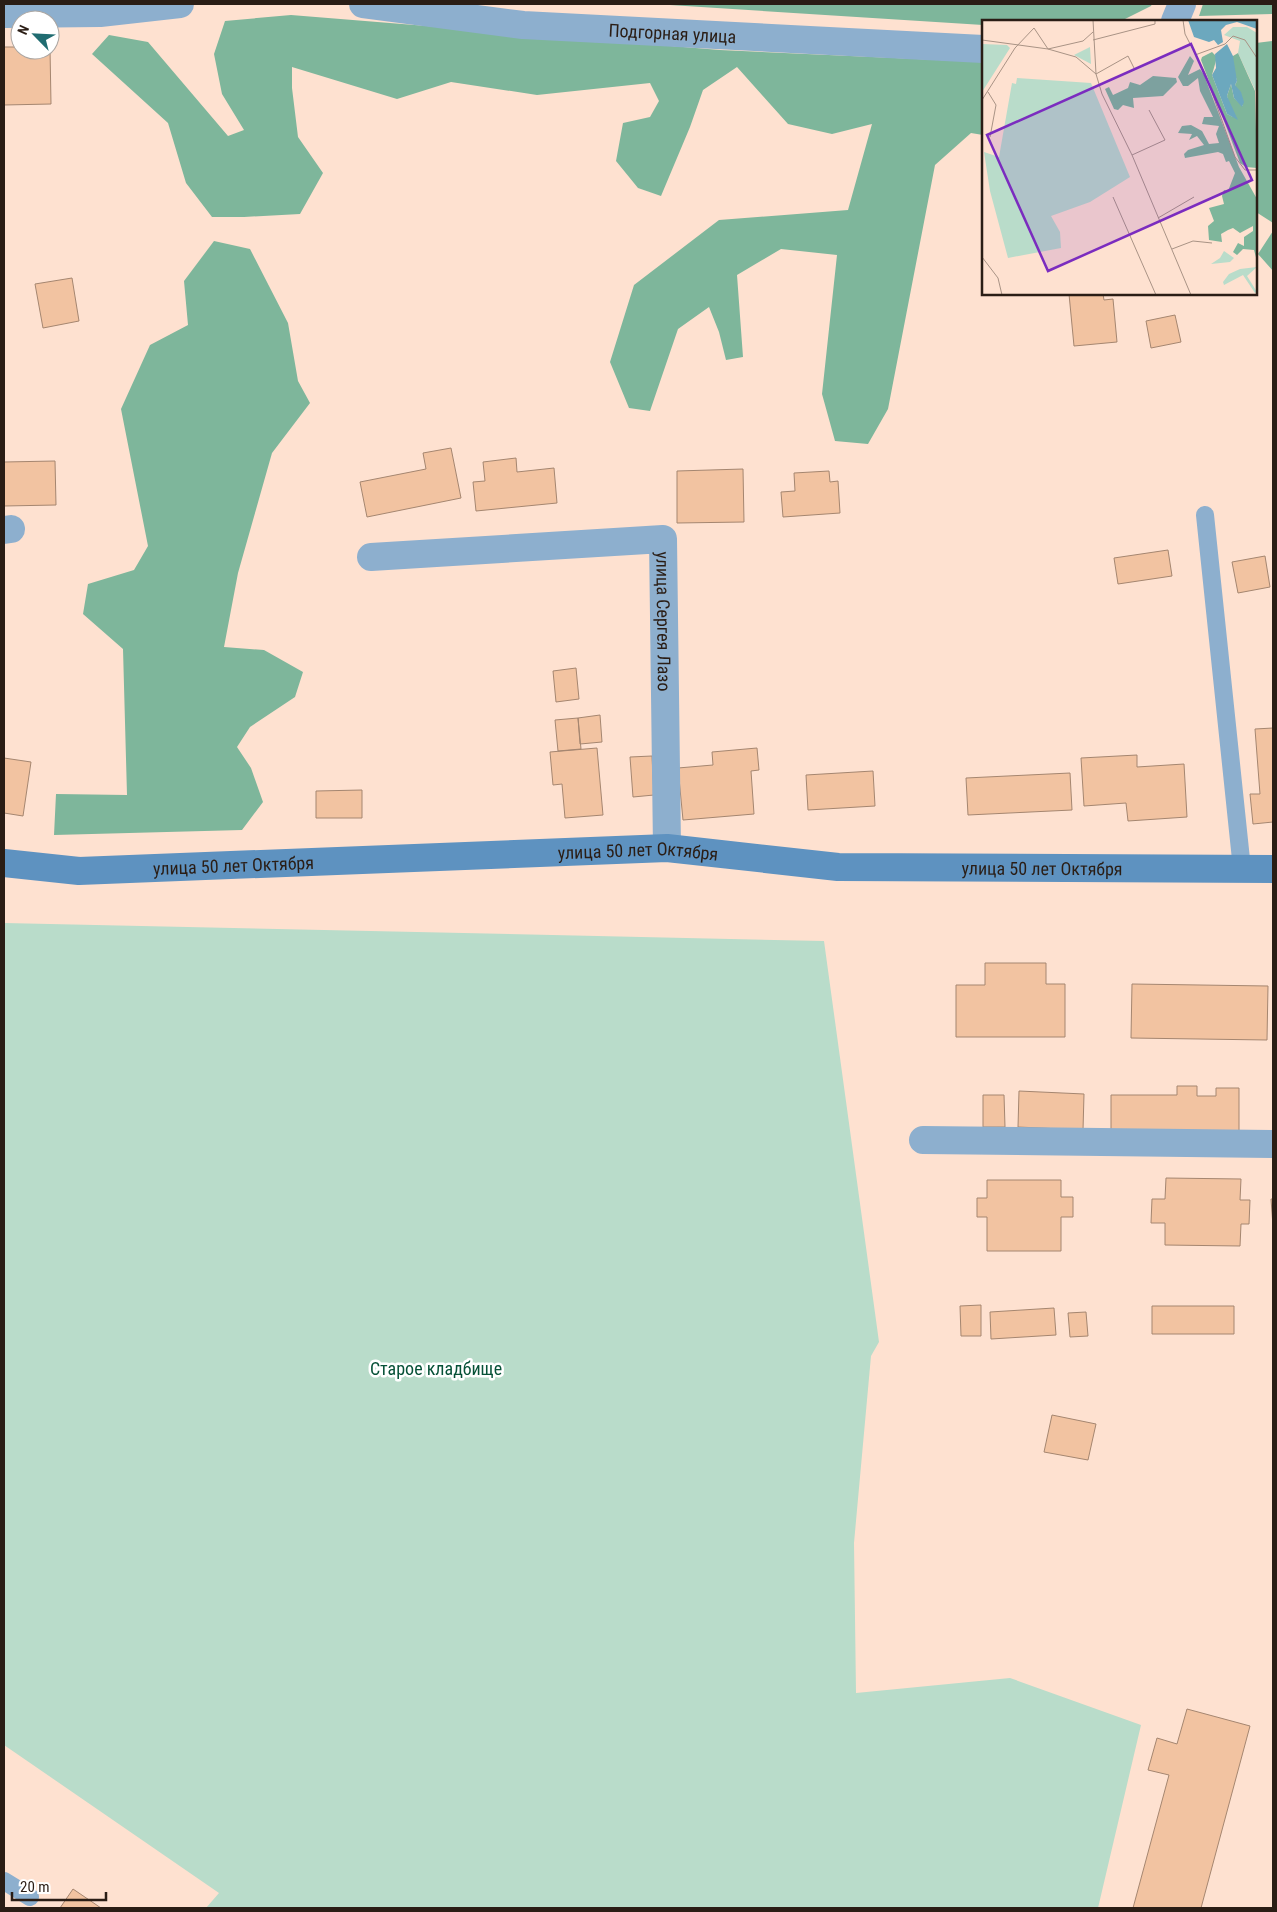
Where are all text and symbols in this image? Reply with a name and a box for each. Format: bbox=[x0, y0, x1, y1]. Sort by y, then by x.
north arrow bbox=[10, 10, 60, 60]
street label: Подгорная улица bbox=[608, 19, 737, 47]
inset map bbox=[982, 20, 1257, 295]
text: N bbox=[14, 23, 32, 37]
street label: улица Сергея Лазо bbox=[653, 551, 675, 691]
street label: улица 50 лет Октября bbox=[557, 837, 719, 864]
street label: улица 50 лет Октября bbox=[153, 851, 314, 879]
street label: улица 50 лет Октября bbox=[962, 857, 1123, 879]
park label: Старое кладбище bbox=[370, 1358, 502, 1379]
scale bar bbox=[12, 1870, 106, 1902]
text: 20 m bbox=[20, 1878, 50, 1896]

